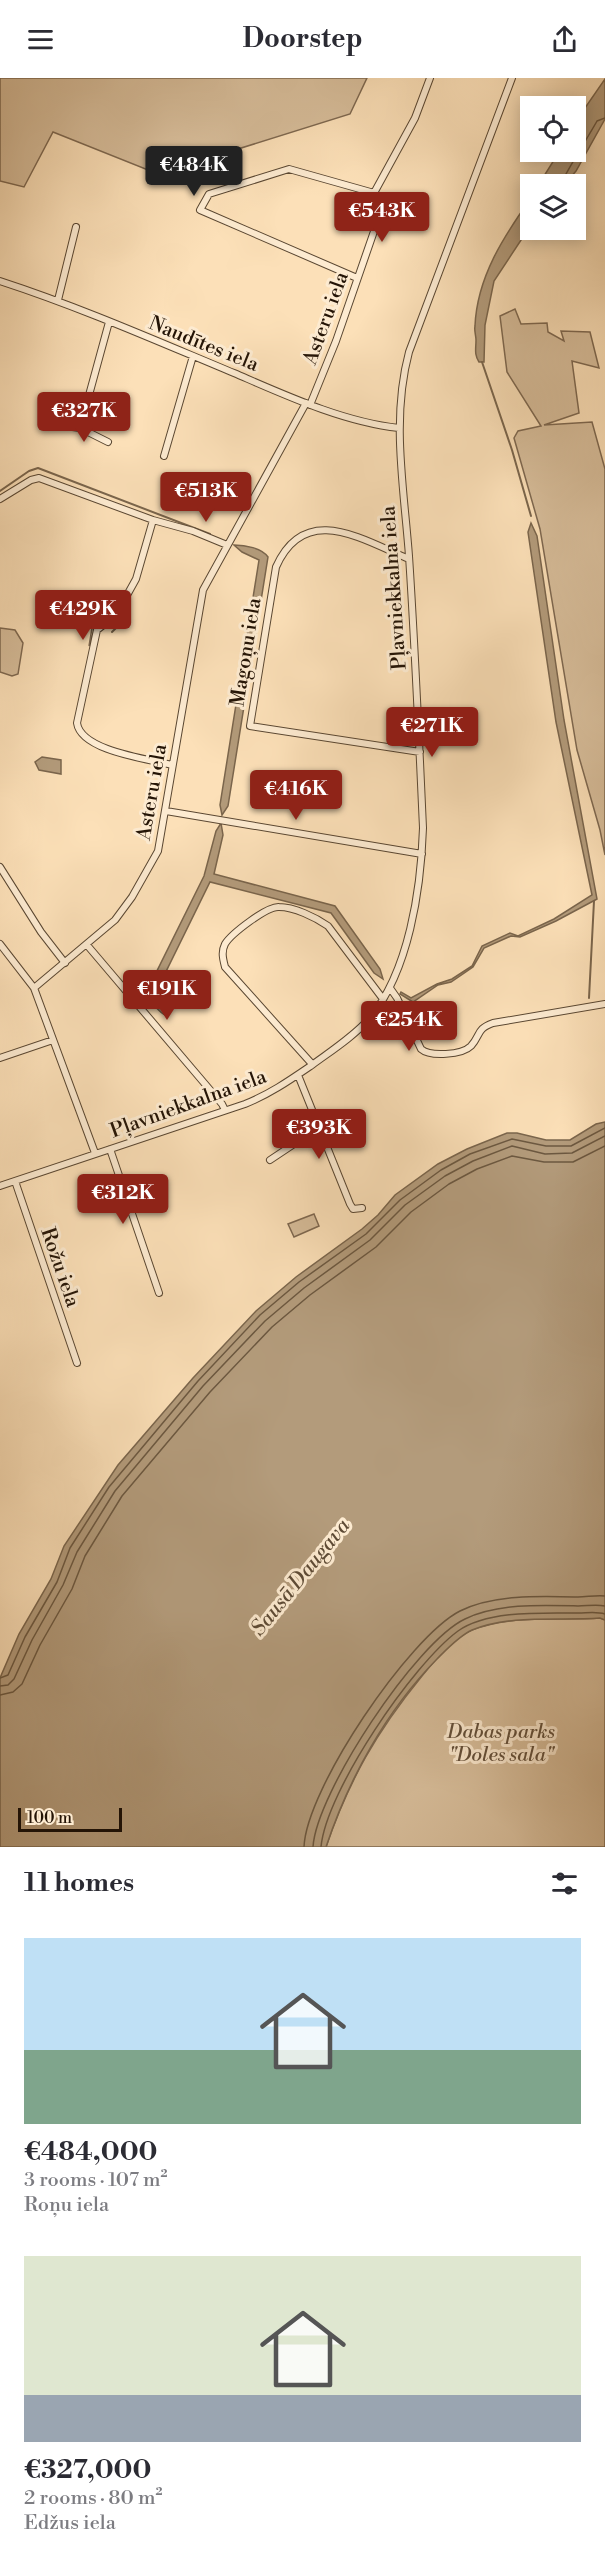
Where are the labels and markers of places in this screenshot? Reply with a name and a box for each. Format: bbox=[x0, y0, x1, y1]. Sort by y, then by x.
pin: €484K bbox=[152, 146, 236, 197]
pin: €543K bbox=[340, 192, 424, 243]
pin: €327K bbox=[42, 392, 126, 443]
pin: €513K bbox=[164, 472, 248, 523]
pin: €429K bbox=[41, 590, 125, 641]
pin: €271K bbox=[390, 707, 474, 758]
pin: €416K bbox=[254, 770, 338, 821]
pin: €191K bbox=[125, 970, 209, 1021]
pin: €254K bbox=[367, 1001, 451, 1052]
pin: €393K bbox=[277, 1109, 361, 1160]
pin: €312K bbox=[81, 1174, 165, 1225]

